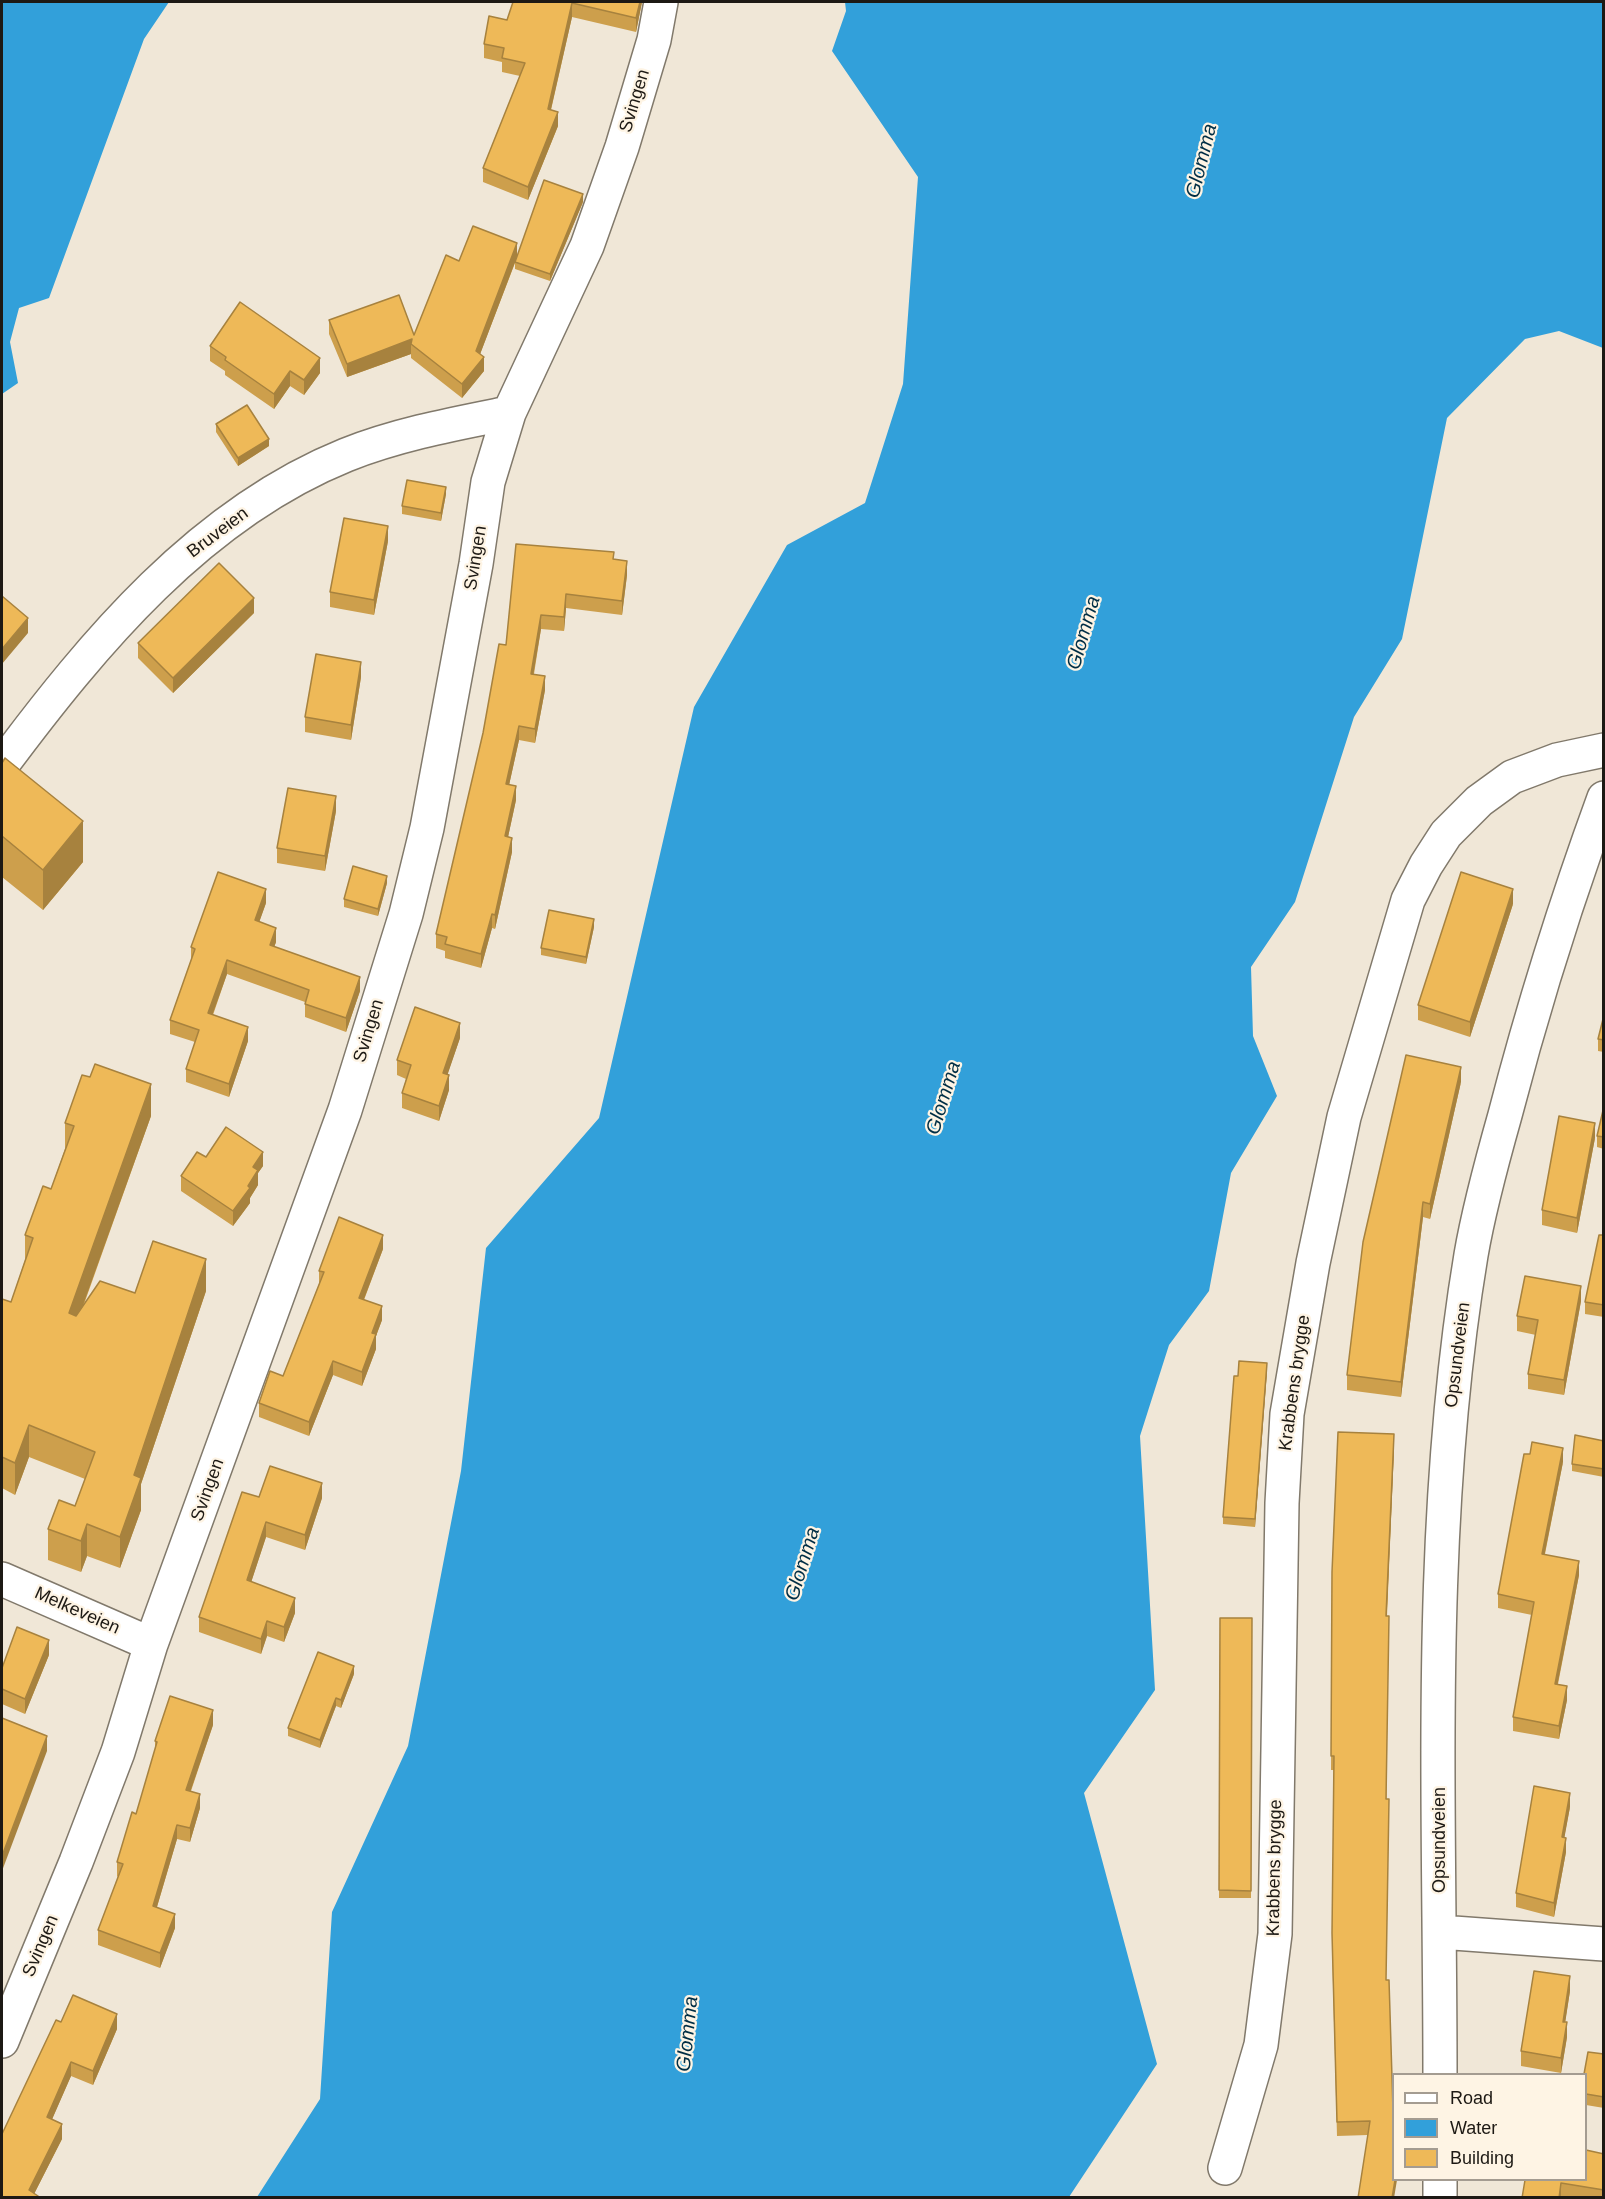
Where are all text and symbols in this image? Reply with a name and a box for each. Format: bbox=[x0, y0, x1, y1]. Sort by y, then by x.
street label: Svingen bbox=[615, 67, 655, 135]
water label: Glomma bbox=[1181, 121, 1223, 201]
street label: Bruveien bbox=[183, 503, 253, 563]
street label: Svingen bbox=[460, 524, 492, 592]
water label: Glomma bbox=[1062, 593, 1106, 673]
street label: Svingen bbox=[349, 997, 389, 1065]
water label: Glomma bbox=[921, 1058, 967, 1138]
street label: Opsundveien bbox=[1441, 1301, 1475, 1409]
street label: Krabbens brygge bbox=[1275, 1314, 1315, 1452]
street label: Svingen bbox=[187, 1456, 229, 1524]
water label: Glomma bbox=[780, 1524, 826, 1604]
street label: Melkeveien bbox=[31, 1583, 123, 1639]
street label: Opsundveien bbox=[1429, 1787, 1451, 1893]
street label: Krabbens brygge bbox=[1263, 1799, 1287, 1937]
street label: Svingen bbox=[18, 1912, 64, 1980]
water label: Glomma bbox=[672, 1995, 704, 2073]
legend bbox=[1392, 2073, 1587, 2181]
text: Road bbox=[1450, 2088, 1493, 2108]
text: Water bbox=[1450, 2118, 1497, 2138]
text: Building bbox=[1450, 2148, 1514, 2168]

